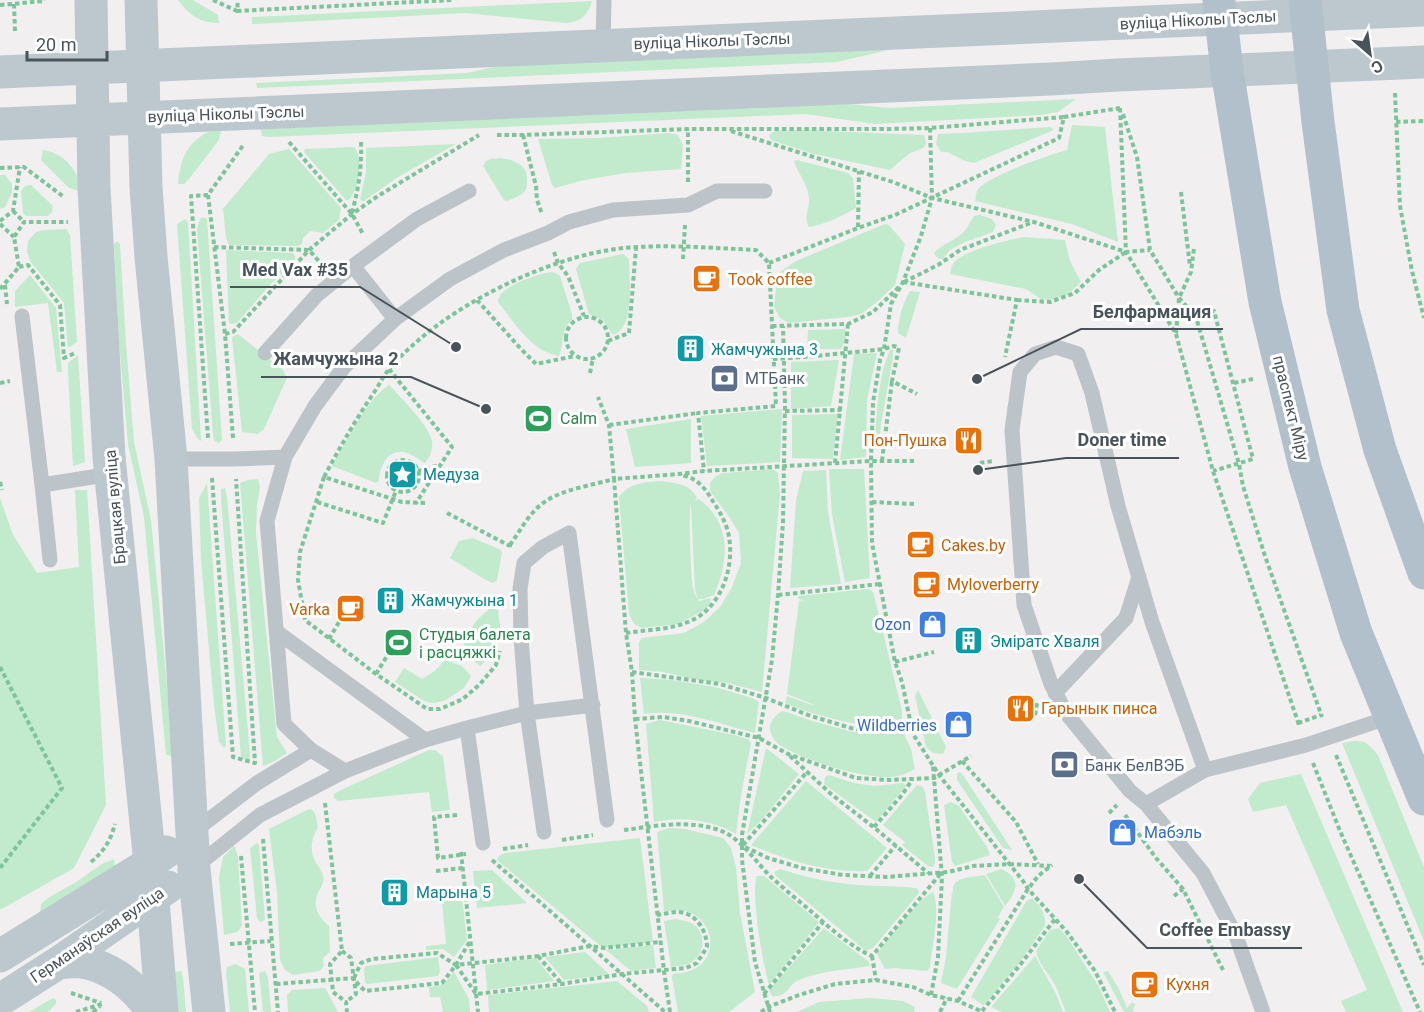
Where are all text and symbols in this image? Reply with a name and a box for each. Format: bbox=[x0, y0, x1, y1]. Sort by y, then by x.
street label: вуліца Ніколы Тэслы bbox=[1119, 6, 1277, 34]
scale bar bbox=[27, 24, 106, 62]
north arrow bbox=[1340, 24, 1400, 84]
street label: вуліца Ніколы Тэслы bbox=[633, 29, 791, 53]
text: 20 m bbox=[36, 34, 76, 55]
text: С bbox=[1368, 56, 1386, 78]
street label: вуліца Ніколы Тэслы bbox=[147, 102, 305, 126]
callout: Med Vax #35 bbox=[230, 251, 360, 287]
text: Med Vax #35 bbox=[242, 259, 348, 280]
cafe icon: Took coffee bbox=[691, 263, 723, 295]
place label: Took coffee bbox=[728, 270, 813, 289]
callout: Белфармация bbox=[1081, 293, 1223, 329]
text: Белфармация bbox=[1093, 301, 1211, 322]
building icon: Жамчужына 3 bbox=[674, 333, 706, 365]
place label: Жамчужына 3 bbox=[711, 340, 818, 359]
callout: Жамчужына 2 bbox=[261, 341, 411, 377]
text: Жамчужына 2 bbox=[273, 348, 399, 369]
street label: праспект Міру bbox=[1269, 353, 1313, 463]
bank icon: МТБанк bbox=[708, 362, 740, 394]
place label: МТБанк bbox=[745, 369, 805, 388]
sports icon: Calm bbox=[523, 402, 555, 434]
place label: Calm bbox=[560, 409, 597, 428]
callout: Doner time bbox=[1066, 422, 1179, 458]
restaurant icon: Пон-Пушка bbox=[952, 424, 984, 456]
text: Doner time bbox=[1078, 429, 1167, 450]
place label: Пон-Пушка bbox=[864, 431, 947, 450]
street label: Брацкая вуліца bbox=[101, 449, 129, 565]
place icon: Медуза bbox=[386, 458, 418, 490]
place label: Медуза bbox=[423, 465, 480, 484]
cafe icon: Cakes.by bbox=[904, 529, 936, 561]
place label: Cakes.by bbox=[941, 536, 1006, 555]
cafe icon: Myloverberry bbox=[910, 568, 942, 600]
place label: Myloverberry bbox=[947, 575, 1039, 594]
building icon: Жамчужына 1 bbox=[374, 584, 406, 616]
place label: Жамчужына 1 bbox=[411, 591, 518, 610]
cafe icon: Varka bbox=[335, 593, 367, 625]
place label: Varka bbox=[289, 600, 330, 619]
shop icon: Ozon bbox=[916, 608, 948, 640]
place label: Ozon bbox=[874, 615, 911, 634]
place label: Студыя балета і расцяжкі bbox=[419, 625, 531, 662]
building icon: Эміратс Хваля bbox=[953, 625, 985, 657]
sports icon: Студыя балета і расцяжкі bbox=[382, 627, 414, 659]
place label: Эміратс Хваля bbox=[990, 632, 1099, 651]
restaurant icon: Гарынык пинса bbox=[1004, 692, 1036, 724]
place label: Гарынык пинса bbox=[1041, 699, 1157, 718]
shop icon: Wildberries bbox=[942, 709, 974, 741]
place label: Wildberries bbox=[857, 716, 937, 735]
bank icon: Банк БелВЭБ bbox=[1048, 749, 1080, 781]
place label: Банк БелВЭБ bbox=[1085, 756, 1184, 775]
shop icon: Мабэль bbox=[1107, 816, 1139, 848]
place label: Мабэль bbox=[1144, 823, 1202, 842]
building icon: Марына 5 bbox=[379, 876, 411, 908]
street label: Германаўская вуліца bbox=[27, 883, 167, 987]
place label: Марына 5 bbox=[416, 883, 491, 902]
callout: Coffee Embassy bbox=[1147, 912, 1302, 948]
text: Coffee Embassy bbox=[1159, 919, 1292, 940]
cafe icon: Кухня bbox=[1129, 968, 1161, 1000]
place label: Кухня bbox=[1166, 975, 1209, 994]

